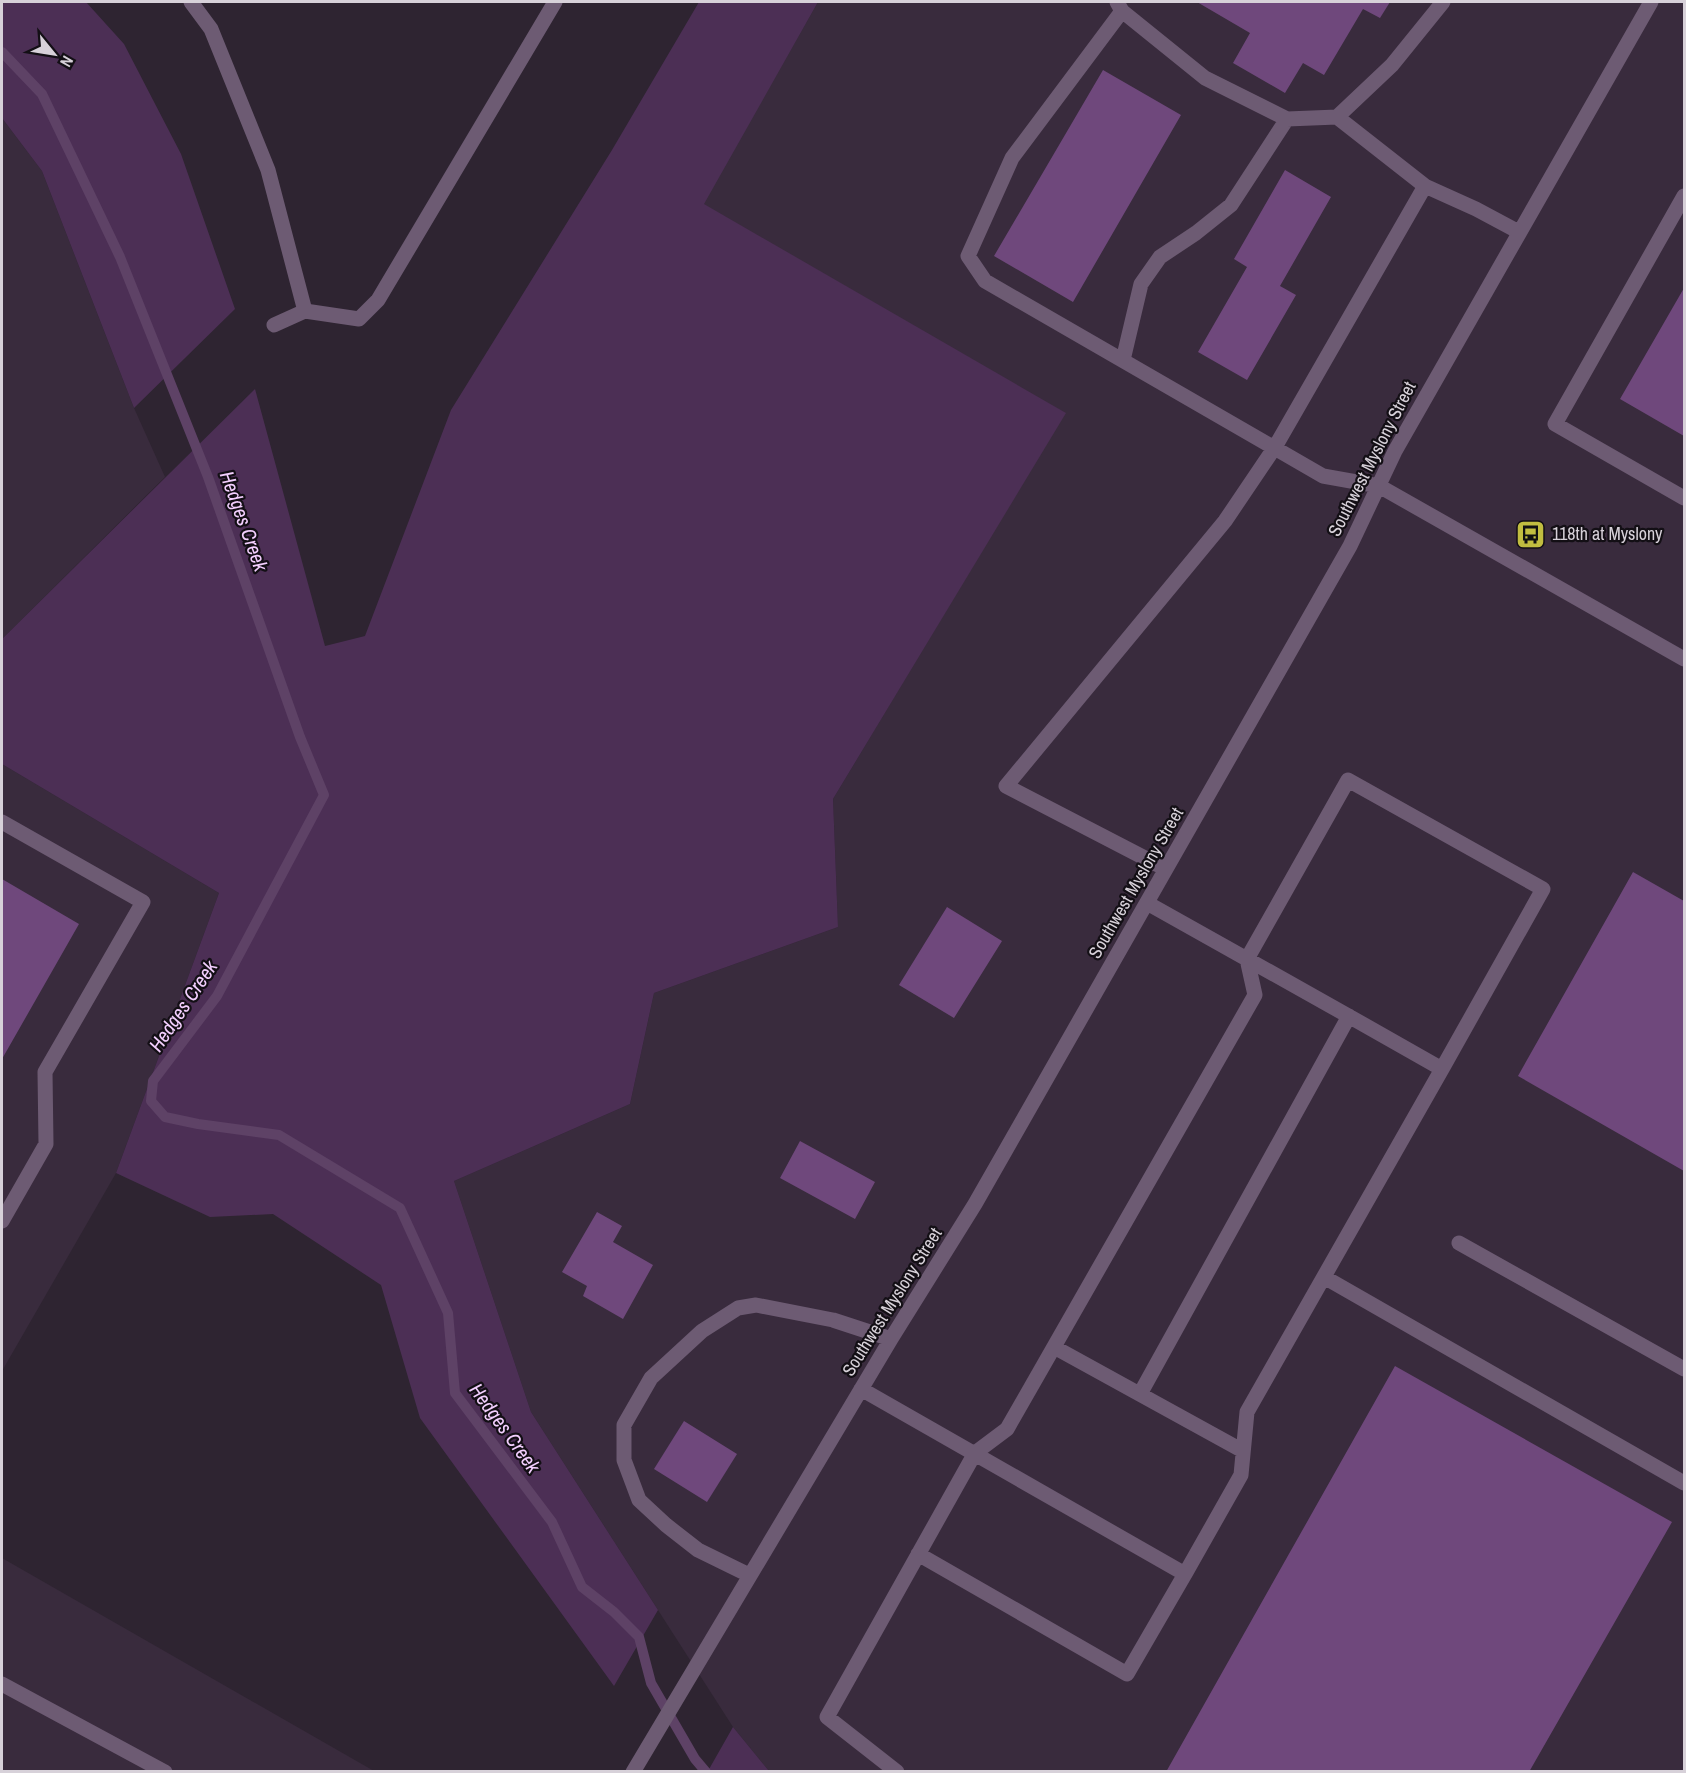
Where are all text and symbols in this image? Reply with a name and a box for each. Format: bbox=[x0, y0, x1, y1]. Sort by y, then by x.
north arrow bbox=[24, 24, 84, 84]
text: N bbox=[55, 52, 79, 71]
street label: Southwest Myslony Street bbox=[1322, 377, 1421, 540]
water label: Hedges Creek bbox=[214, 467, 275, 575]
bus stop icon: 118th at Myslony bbox=[1515, 518, 1547, 550]
place label: 118th at Myslony bbox=[1552, 521, 1663, 546]
street label: Southwest Myslony Street bbox=[1082, 803, 1189, 963]
water label: Hedges Creek bbox=[142, 954, 224, 1057]
street label: Southwest Myslony Street bbox=[836, 1223, 947, 1381]
water label: Hedges Creek bbox=[464, 1377, 548, 1479]

